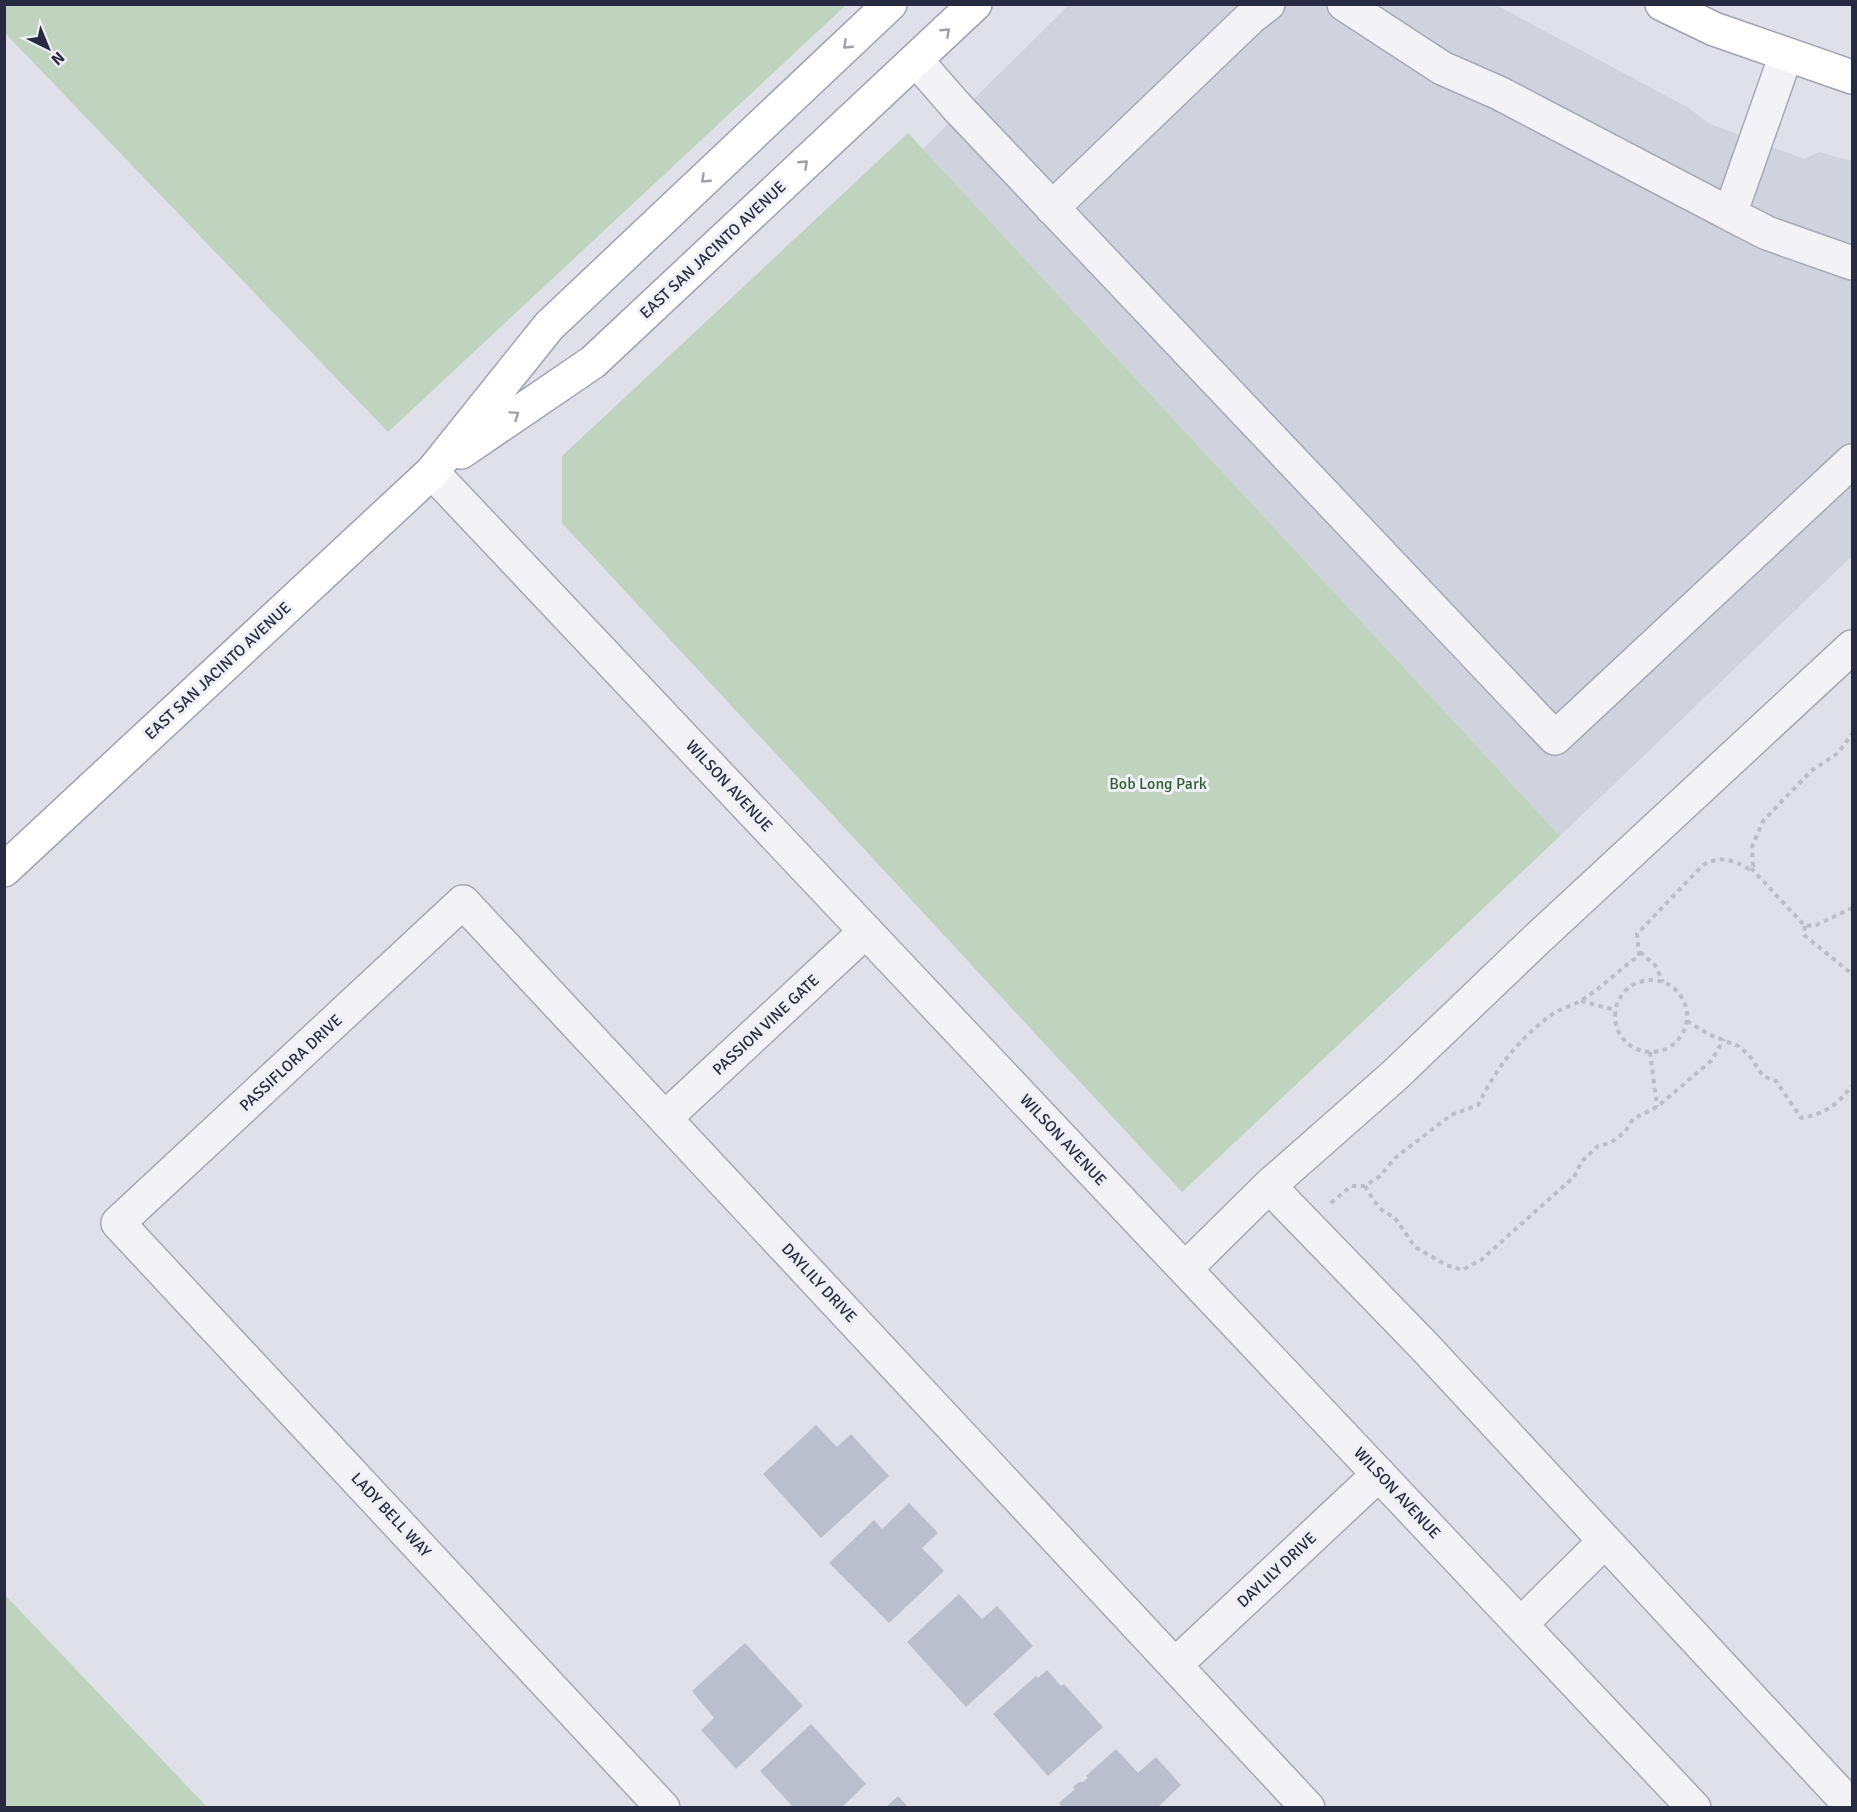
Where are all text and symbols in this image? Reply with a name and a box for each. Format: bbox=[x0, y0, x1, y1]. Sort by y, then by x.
north arrow bbox=[18, 18, 78, 78]
one-way arrow bbox=[939, 28, 949, 39]
one-way arrow bbox=[843, 37, 854, 48]
text: N bbox=[47, 47, 68, 69]
one-way arrow bbox=[798, 160, 808, 171]
one-way arrow bbox=[702, 171, 713, 182]
street label: EAST SAN JACINTO AVENUE bbox=[636, 177, 790, 323]
one-way arrow bbox=[508, 411, 519, 422]
street label: EAST SAN JACINTO AVENUE bbox=[141, 598, 295, 744]
street label: WILSON AVENUE bbox=[681, 736, 777, 836]
park label: Bob Long Park bbox=[1109, 774, 1207, 794]
street label: PASSION VINE GATE bbox=[708, 970, 824, 1080]
street label: PASSIFLORA DRIVE bbox=[236, 1010, 346, 1116]
street label: WILSON AVENUE bbox=[1015, 1090, 1111, 1190]
street label: DAYLILY DRIVE bbox=[777, 1239, 861, 1327]
street label: WILSON AVENUE bbox=[1349, 1443, 1445, 1543]
street label: LADY BELL WAY bbox=[347, 1468, 435, 1562]
street label: DAYLILY DRIVE bbox=[1233, 1528, 1321, 1612]

